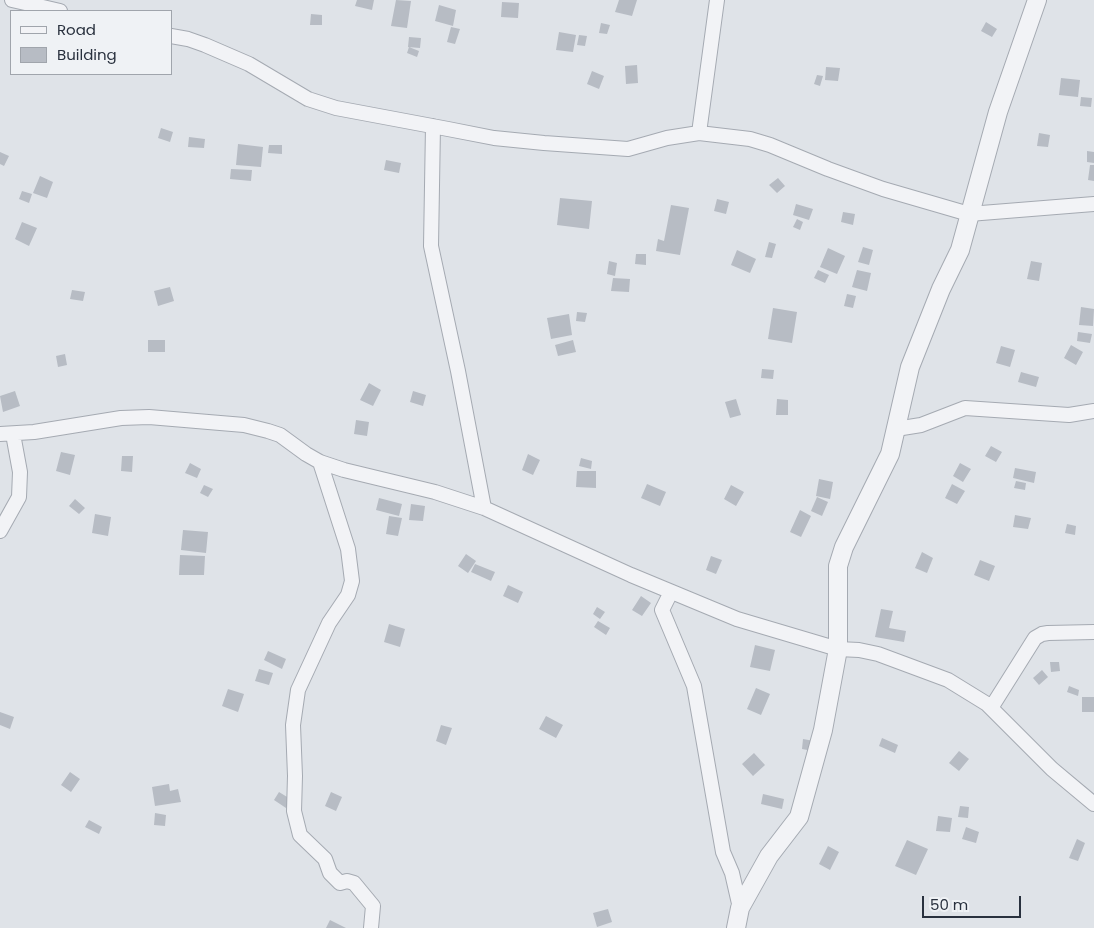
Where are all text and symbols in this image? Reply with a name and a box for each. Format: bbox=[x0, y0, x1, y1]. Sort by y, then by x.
legend bbox=[10, 10, 172, 75]
text: Road bbox=[57, 19, 96, 40]
text: Building bbox=[57, 44, 117, 65]
scale bar bbox=[924, 886, 1023, 918]
text: 50 m bbox=[930, 894, 968, 915]

